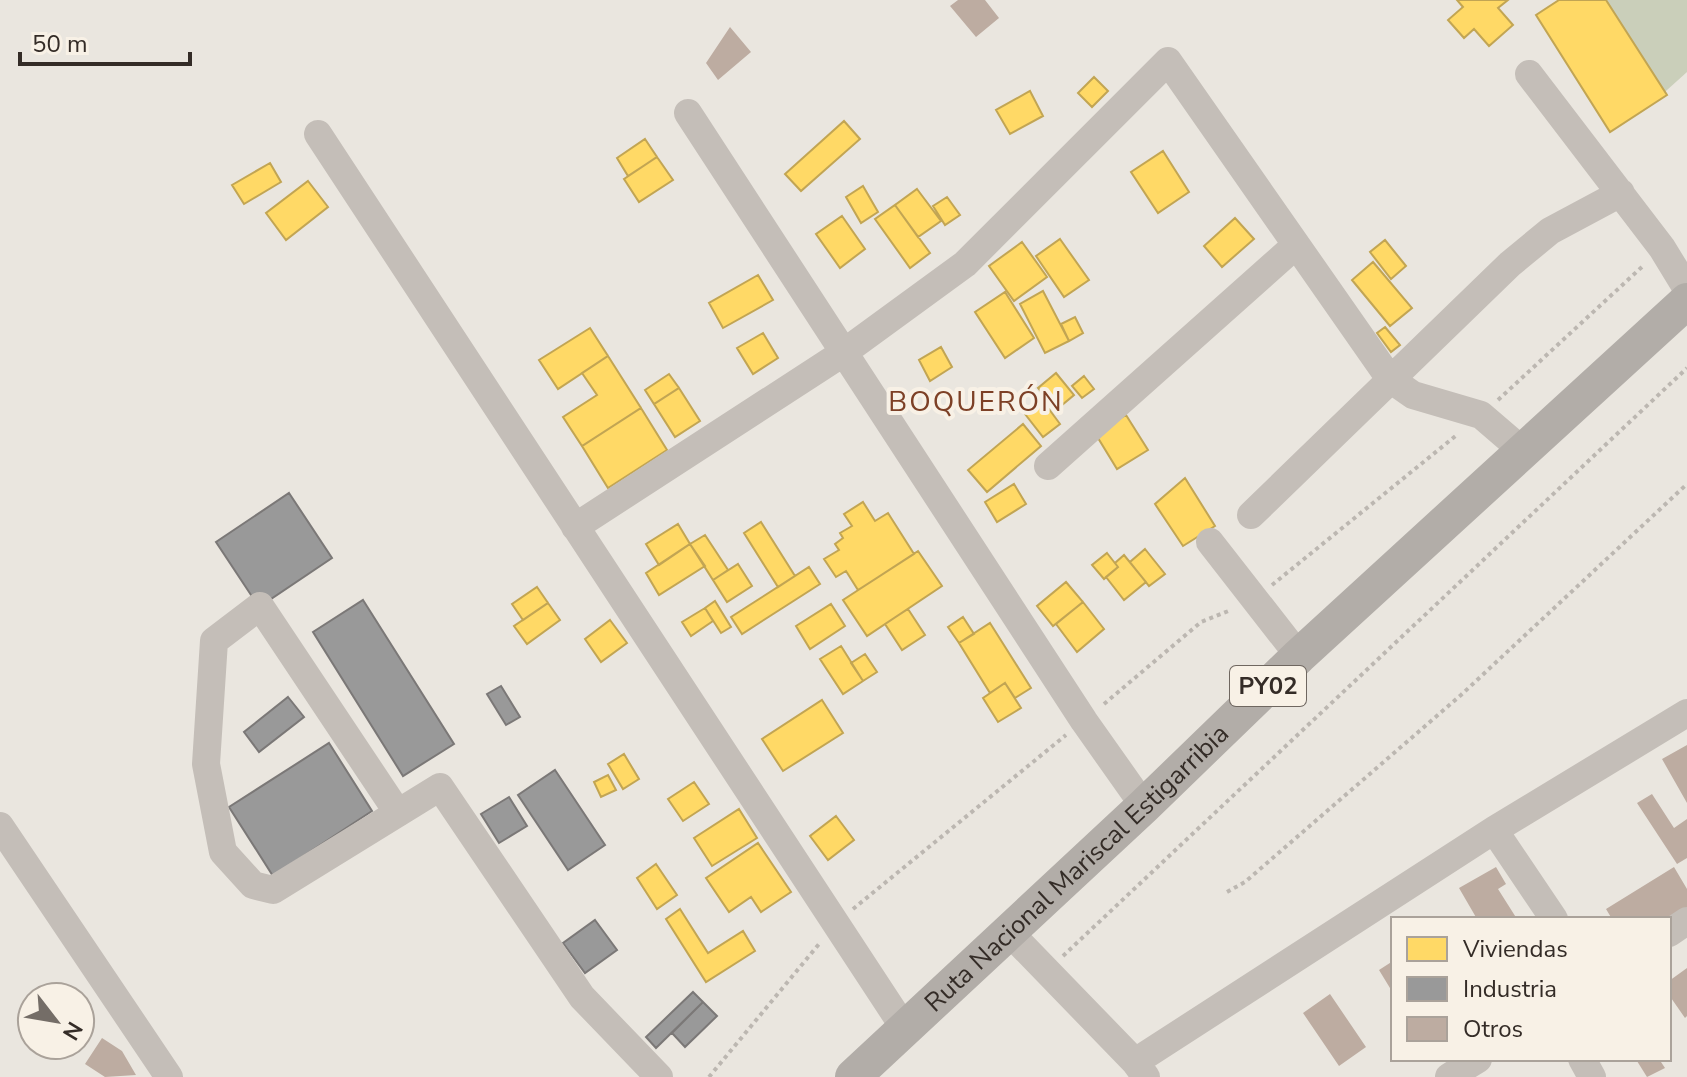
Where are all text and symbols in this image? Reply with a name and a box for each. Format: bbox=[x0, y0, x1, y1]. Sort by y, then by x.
scale bar bbox=[20, 16, 190, 66]
text: 50 m bbox=[32, 28, 88, 60]
district label: BOQUERÓN bbox=[888, 383, 1064, 421]
road number: PY02 bbox=[1230, 666, 1306, 706]
street label: Ruta Nacional Mariscal Estigarribia bbox=[917, 716, 1236, 1019]
legend bbox=[1391, 917, 1671, 1061]
text: Viviendas bbox=[1462, 933, 1568, 965]
text: Industria bbox=[1463, 973, 1557, 1005]
north arrow bbox=[16, 981, 96, 1061]
text: Otros bbox=[1463, 1013, 1523, 1045]
text: N bbox=[55, 1016, 89, 1046]

